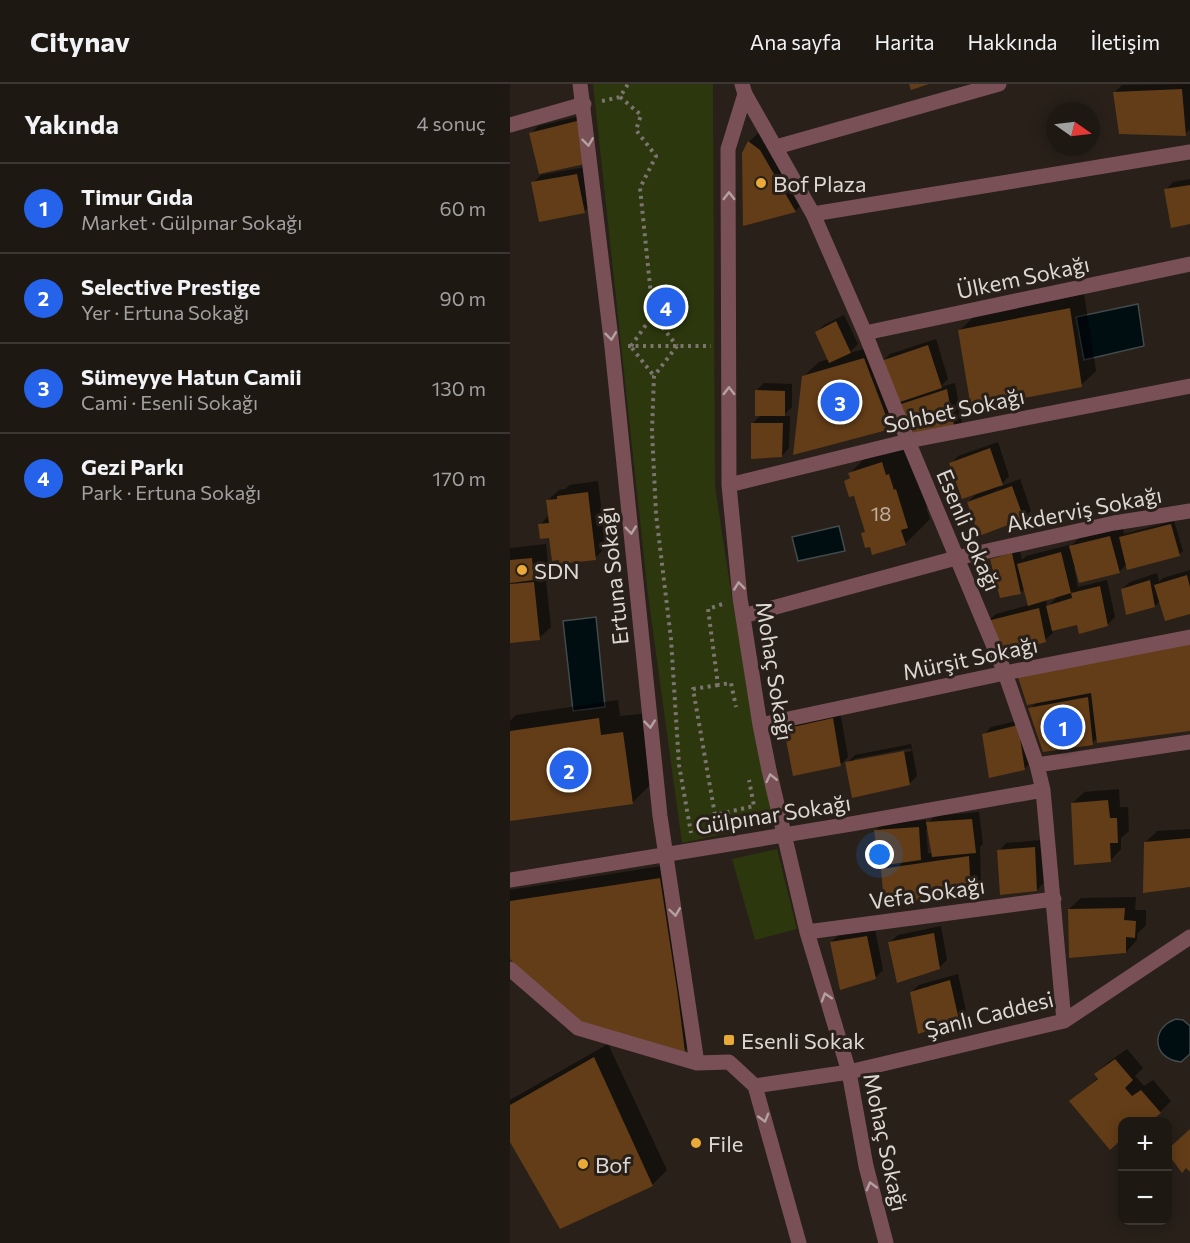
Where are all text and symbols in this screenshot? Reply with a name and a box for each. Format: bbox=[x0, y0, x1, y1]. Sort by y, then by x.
text: Citynav bbox=[30, 24, 130, 58]
text: Ana sayfa bbox=[750, 29, 841, 54]
text: Harita bbox=[874, 29, 935, 54]
text: Hakkında bbox=[968, 29, 1058, 54]
text: İletişim bbox=[1091, 29, 1160, 54]
north arrow bbox=[1046, 102, 1100, 156]
text: Yakında bbox=[24, 108, 119, 139]
text: 4 sonuç bbox=[417, 111, 486, 135]
one-way arrow bbox=[581, 137, 594, 147]
place label: Bof Plaza bbox=[773, 170, 866, 197]
marker: Bof Plaza bbox=[754, 176, 768, 190]
text: Timur Gıda bbox=[81, 183, 193, 210]
one-way arrow bbox=[723, 192, 735, 201]
text: 1 bbox=[39, 196, 48, 220]
text: 60 m bbox=[440, 196, 486, 220]
text: Market · Gülpınar Sokağı bbox=[81, 210, 302, 234]
street label: Ülkem Sokağı bbox=[954, 250, 1092, 304]
text: Selective Prestige bbox=[81, 273, 260, 300]
pin: 4 bbox=[646, 284, 686, 330]
text: 2 bbox=[38, 286, 49, 310]
text: 90 m bbox=[440, 286, 486, 310]
text: Yer · Ertuna Sokağı bbox=[81, 300, 249, 324]
one-way arrow bbox=[604, 331, 617, 340]
text: Sümeyye Hatun Camii bbox=[81, 363, 302, 390]
text: 3 bbox=[38, 376, 49, 400]
text: 130 m bbox=[432, 376, 486, 400]
pin: 3 bbox=[820, 380, 860, 424]
street label: Sohbet Sokağı bbox=[881, 382, 1027, 438]
one-way arrow bbox=[723, 387, 736, 396]
text: Cami · Esenli Sokağı bbox=[81, 390, 258, 414]
text: Gezi Parkı bbox=[81, 453, 184, 480]
street label: Esenli Sokağı bbox=[931, 465, 1007, 595]
text: 4 bbox=[37, 466, 50, 490]
text: 170 m bbox=[433, 466, 486, 490]
text: Park · Ertuna Sokağı bbox=[81, 480, 261, 504]
street label: Akderviş Sokağı bbox=[1004, 481, 1164, 537]
house number: 18 bbox=[871, 501, 891, 525]
street label: Ertuna Sokağı bbox=[592, 506, 634, 646]
one-way arrow bbox=[624, 525, 636, 534]
place label: SDN bbox=[534, 557, 580, 584]
marker: SDN bbox=[515, 563, 529, 577]
one-way arrow bbox=[733, 581, 746, 590]
street label: Mohaç Sokağı bbox=[751, 600, 799, 742]
street label: Mürşit Sokağı bbox=[900, 630, 1040, 686]
pin: 1 bbox=[1044, 704, 1082, 750]
one-way arrow bbox=[643, 719, 656, 728]
pin: 2 bbox=[550, 748, 588, 792]
one-way arrow bbox=[765, 773, 778, 783]
street label: Gülpınar Sokağı bbox=[693, 788, 853, 840]
your location bbox=[865, 840, 894, 869]
street label: Vefa Sokağı bbox=[868, 872, 986, 914]
one-way arrow bbox=[669, 908, 681, 917]
street label: Şanlı Caddesi bbox=[922, 985, 1056, 1043]
one-way arrow bbox=[821, 992, 833, 1003]
place label: Esenli Sokak bbox=[741, 1027, 865, 1054]
marker: Esenli Sokak bbox=[722, 1033, 736, 1047]
street label: Mohaç Sokağı bbox=[858, 1071, 914, 1213]
one-way arrow bbox=[757, 1112, 769, 1123]
map controls bbox=[1118, 1117, 1172, 1225]
button: + bbox=[1118, 1117, 1172, 1171]
place label: File bbox=[708, 1130, 743, 1157]
marker: File bbox=[689, 1136, 703, 1150]
place label: Bof bbox=[595, 1151, 631, 1178]
marker: Bof bbox=[576, 1157, 590, 1171]
button: − bbox=[1118, 1171, 1172, 1225]
one-way arrow bbox=[866, 1182, 878, 1192]

